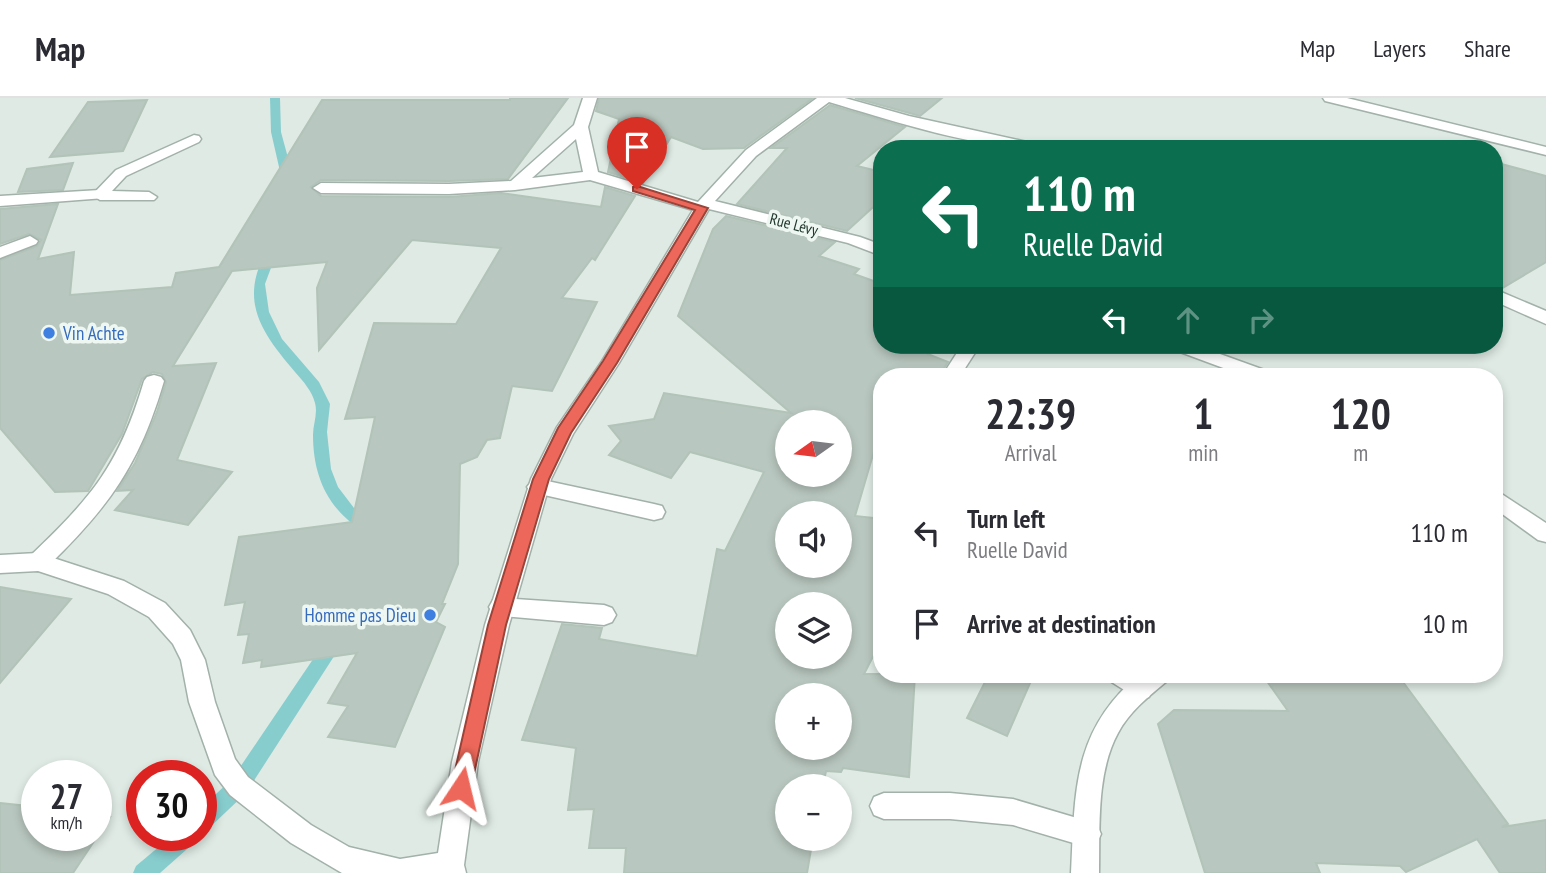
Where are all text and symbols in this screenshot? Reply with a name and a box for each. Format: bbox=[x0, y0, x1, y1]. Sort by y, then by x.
text: Map bbox=[35, 27, 85, 70]
text: Map bbox=[1300, 33, 1335, 64]
text: Layers bbox=[1373, 33, 1426, 64]
text: Share bbox=[1464, 33, 1511, 64]
pin bbox=[607, 117, 667, 189]
icon: arrive bbox=[618, 128, 656, 166]
text: 110 m bbox=[1023, 161, 1136, 225]
icon: left bbox=[908, 168, 999, 259]
street label: Rue Lévy bbox=[768, 208, 820, 240]
text: Ruelle David bbox=[1023, 223, 1163, 265]
icon: left bbox=[1096, 301, 1134, 339]
icon: ahead bbox=[1169, 301, 1207, 339]
icon: right bbox=[1242, 301, 1280, 339]
place label: Vin Achte bbox=[62, 321, 125, 345]
marker: Vin Achte bbox=[41, 325, 57, 341]
text: 22:39 bbox=[985, 386, 1076, 441]
text: 1 bbox=[1193, 386, 1213, 441]
text: 120 bbox=[1331, 386, 1391, 441]
north arrow bbox=[775, 410, 852, 486]
map controls bbox=[775, 410, 852, 851]
text: Arrival bbox=[1005, 438, 1057, 467]
text: min bbox=[1188, 438, 1218, 467]
text: m bbox=[1353, 438, 1368, 467]
button: sound bbox=[775, 501, 852, 578]
text: Turn left bbox=[967, 502, 1045, 535]
icon: left bbox=[908, 514, 946, 552]
text: 110 m bbox=[1410, 516, 1468, 549]
text: Ruelle David bbox=[967, 535, 1068, 564]
button: layers bbox=[775, 592, 852, 669]
place label: Homme pas Dieu bbox=[304, 603, 416, 627]
icon: arrive bbox=[908, 605, 946, 643]
marker: Homme pas Dieu bbox=[422, 607, 438, 623]
text: Arrive at destination bbox=[967, 607, 1156, 640]
text: 10 m bbox=[1422, 607, 1468, 640]
button: + bbox=[775, 683, 852, 760]
position arrow bbox=[424, 751, 498, 825]
speed limit sign: 30 bbox=[126, 760, 217, 851]
text: 27 bbox=[50, 773, 83, 819]
button: − bbox=[775, 774, 852, 851]
text: km/h bbox=[51, 811, 82, 834]

